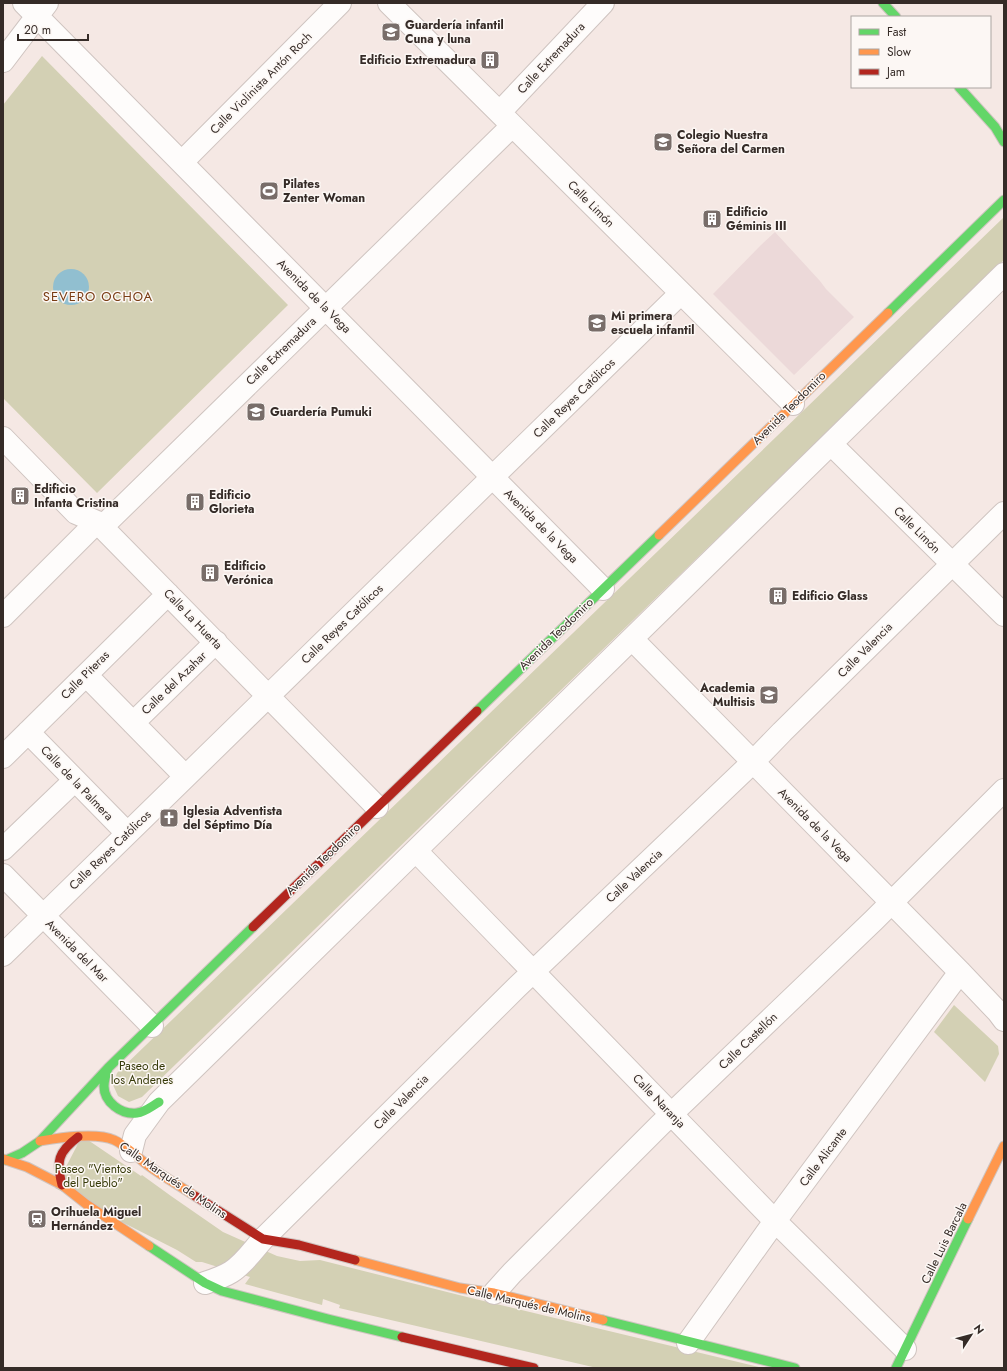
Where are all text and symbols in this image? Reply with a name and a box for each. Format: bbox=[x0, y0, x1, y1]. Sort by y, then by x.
scale bar bbox=[18, 16, 88, 42]
place label: Guardería infantil Cuna y luna bbox=[405, 16, 504, 48]
legend bbox=[851, 16, 991, 88]
street label: Calle Extremadura bbox=[513, 18, 589, 98]
text: 20 m bbox=[24, 21, 51, 39]
school or university icon: Guardería infantil Cuna y luna bbox=[380, 21, 402, 43]
text: Fast bbox=[887, 23, 906, 41]
street label: Calle Violinista Antón Roch bbox=[206, 28, 316, 138]
text: Slow bbox=[887, 43, 912, 61]
building icon: Edificio Extremadura bbox=[479, 49, 501, 71]
place label: Edificio Extremadura bbox=[360, 51, 476, 69]
text: Jam bbox=[885, 63, 905, 81]
place label: Colegio Nuestra Señora del Carmen bbox=[677, 126, 785, 158]
school or university icon: Colegio Nuestra Señora del Carmen bbox=[652, 131, 674, 153]
place label: Pilates Zenter Woman bbox=[283, 175, 365, 207]
street label: Calle Limón bbox=[563, 176, 619, 232]
sports icon: Pilates Zenter Woman bbox=[258, 180, 280, 202]
place label: Edificio Géminis III bbox=[726, 203, 787, 235]
building icon: Edificio Géminis III bbox=[701, 208, 723, 230]
street label: Avenida de la Vega bbox=[273, 255, 355, 337]
district label: SEVERO OCHOA bbox=[43, 287, 153, 306]
place label: Mi primera escuela infantil bbox=[611, 307, 694, 339]
street label: Calle Extremadura bbox=[242, 312, 321, 389]
school or university icon: Mi primera escuela infantil bbox=[586, 312, 608, 334]
street label: Calle Reyes Católicos bbox=[529, 354, 619, 442]
street label: Avenida Teodomiro bbox=[748, 367, 830, 449]
school or university icon: Guardería Pumuki bbox=[245, 401, 267, 423]
place label: Guardería Pumuki bbox=[270, 403, 372, 421]
place label: Edificio Infanta Cristina bbox=[34, 480, 119, 512]
building icon: Edificio Infanta Cristina bbox=[9, 485, 31, 507]
street label: Avenida de la Vega bbox=[500, 485, 582, 567]
place label: Edificio Glorieta bbox=[209, 486, 255, 518]
building icon: Edificio Glorieta bbox=[184, 491, 206, 513]
street label: Calle Limón bbox=[889, 502, 945, 558]
place label: Edificio Verónica bbox=[223, 557, 273, 589]
building icon: Edificio Verónica bbox=[199, 562, 221, 584]
street label: Calle Reyes Católicos bbox=[297, 580, 387, 668]
street label: Calle La Huerta bbox=[159, 585, 227, 653]
building icon: Edificio Glass bbox=[767, 585, 789, 607]
place label: Edificio Glass bbox=[792, 587, 868, 605]
street label: Avenida Teodomiro bbox=[515, 593, 598, 674]
street label: Calle Valencia bbox=[833, 618, 897, 682]
street label: Calle Piteras bbox=[56, 646, 114, 704]
street label: Calle del Azahar bbox=[137, 647, 211, 719]
place label: Academia Multisis bbox=[699, 679, 756, 711]
school or university icon: Academia Multisis bbox=[758, 684, 780, 706]
street label: Calle de la Palmera bbox=[36, 741, 118, 825]
street label: Avenida de la Vega bbox=[774, 784, 856, 866]
place label: Iglesia Adventista del Séptimo Día bbox=[183, 802, 282, 834]
street label: Calle Reyes Católicos bbox=[65, 806, 155, 894]
church icon: Iglesia Adventista del Séptimo Día bbox=[158, 807, 180, 829]
street label: Avenida Teodomiro bbox=[282, 818, 365, 899]
street label: Calle Valencia bbox=[602, 845, 667, 907]
street label: Avenida del Mar bbox=[41, 915, 113, 987]
street label: Calle Castellón bbox=[715, 1008, 781, 1074]
park label: Paseo de los Andenes bbox=[111, 1057, 173, 1089]
street label: Calle Valencia bbox=[369, 1070, 433, 1134]
street label: Calle Naranja bbox=[628, 1070, 690, 1132]
street label: Calle Alicante bbox=[795, 1124, 851, 1190]
street label: Calle Marqués de Molins bbox=[116, 1137, 231, 1223]
park label: Paseo "Vientos del Pueblo" bbox=[55, 1160, 131, 1192]
street label: Calle Luis Barcala bbox=[916, 1199, 972, 1287]
place label: Orihuela Miguel Hernández bbox=[51, 1203, 141, 1235]
station icon: Orihuela Miguel Hernández bbox=[26, 1208, 48, 1230]
street label: Calle Marqués de Molins bbox=[465, 1281, 593, 1327]
north arrow bbox=[951, 1315, 991, 1355]
text: N bbox=[970, 1321, 988, 1337]

